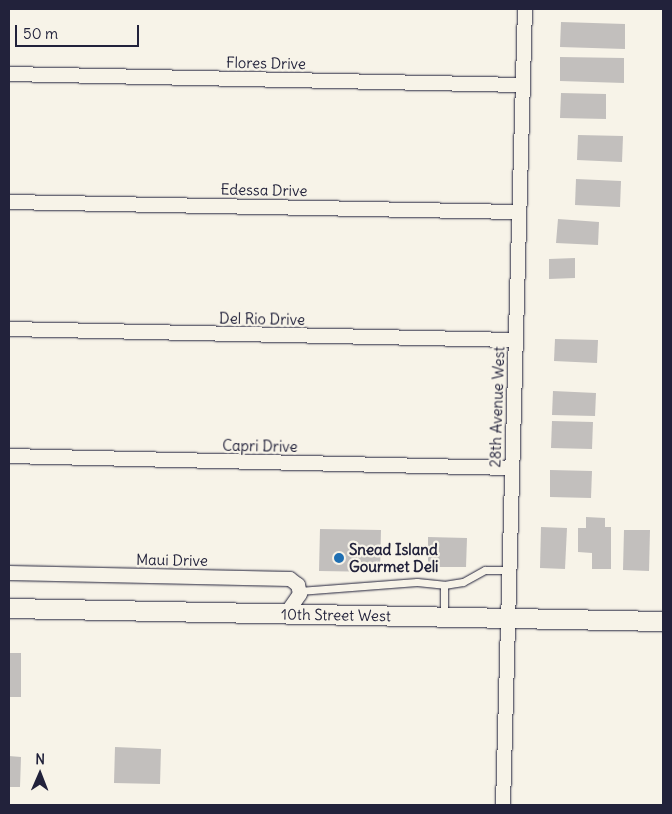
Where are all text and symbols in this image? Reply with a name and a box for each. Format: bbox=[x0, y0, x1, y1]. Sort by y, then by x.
scale bar bbox=[18, 15, 141, 47]
text: 50 m bbox=[23, 24, 58, 43]
street label: Flores Drive bbox=[226, 53, 306, 73]
street label: Edessa Drive bbox=[221, 180, 307, 200]
street label: Del Rio Drive bbox=[219, 309, 305, 329]
street label: 28th Avenue West bbox=[486, 346, 508, 468]
street label: Capri Drive bbox=[222, 436, 298, 456]
place label: Snead Island Gourmet Deli bbox=[349, 540, 438, 575]
street label: Maui Drive bbox=[136, 550, 208, 570]
marker: Snead Island Gourmet Deli bbox=[333, 552, 345, 564]
street label: 10th Street West bbox=[281, 605, 391, 625]
north arrow bbox=[15, 749, 65, 799]
text: N bbox=[35, 750, 45, 768]

